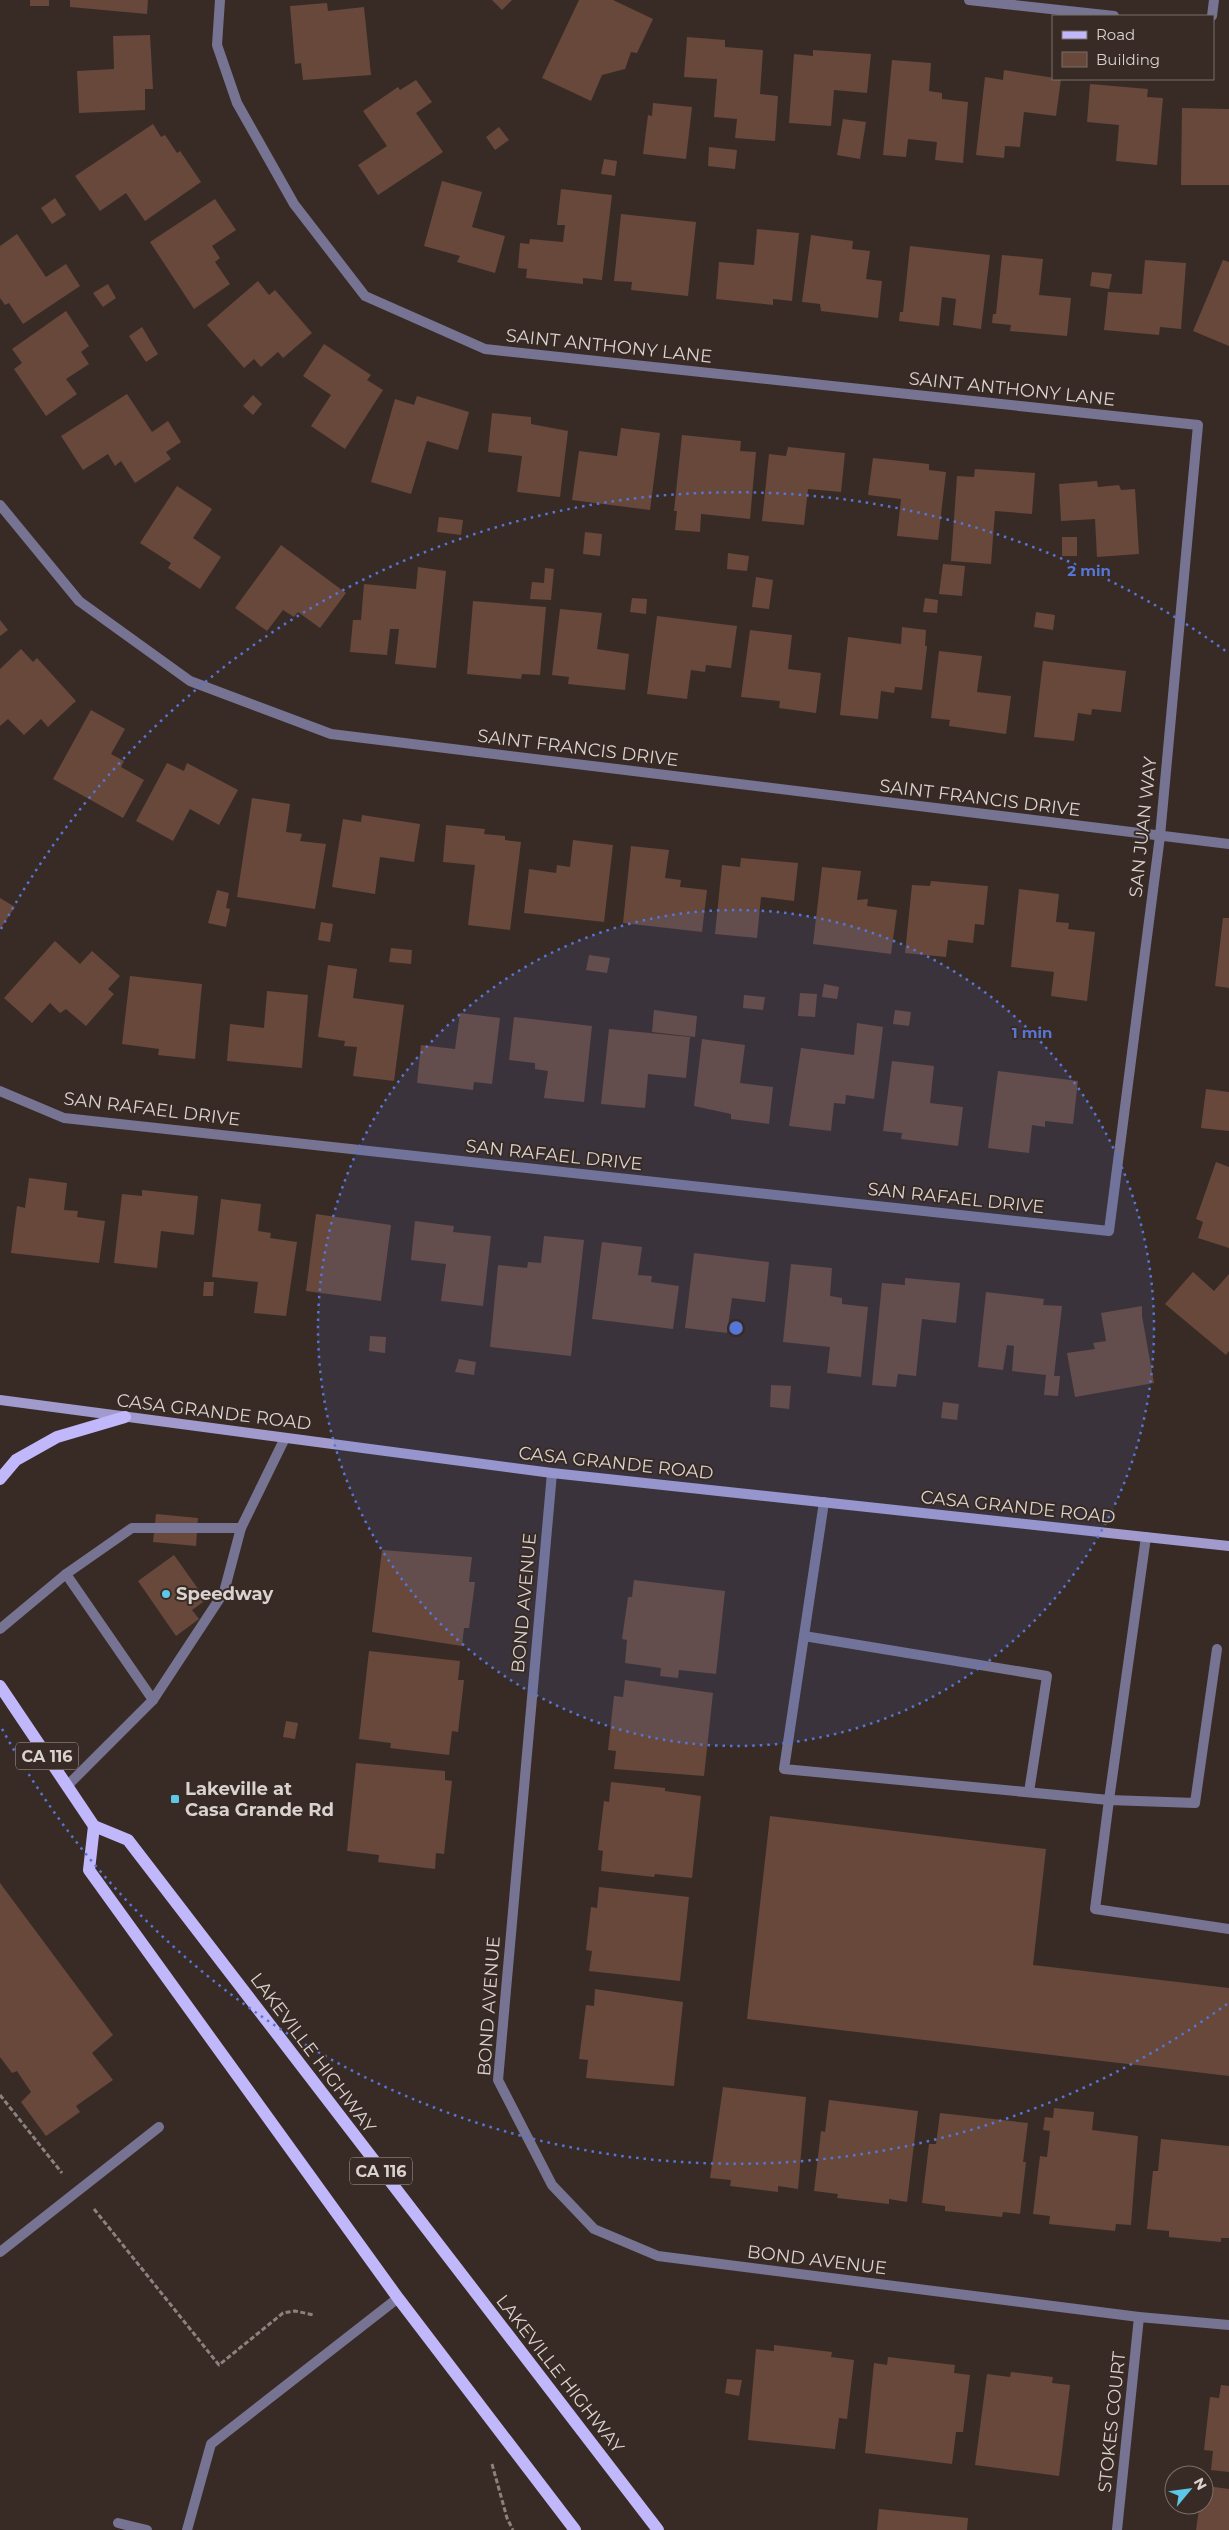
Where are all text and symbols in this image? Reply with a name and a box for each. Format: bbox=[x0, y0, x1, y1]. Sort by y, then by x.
legend bbox=[1052, 15, 1214, 80]
text: Road bbox=[1096, 25, 1135, 44]
text: Building bbox=[1096, 50, 1160, 69]
street label: SAINT ANTHONY LANE bbox=[505, 324, 713, 368]
street label: SAINT ANTHONY LANE bbox=[908, 367, 1116, 411]
text: 2 min bbox=[1067, 561, 1111, 580]
street label: SAINT FRANCIS DRIVE bbox=[476, 725, 680, 771]
street label: SAN JUAN WAY bbox=[1125, 755, 1161, 898]
street label: SAINT FRANCIS DRIVE bbox=[878, 775, 1082, 821]
text: 1 min bbox=[1012, 1023, 1052, 1042]
street label: SAN RAFAEL DRIVE bbox=[62, 1087, 242, 1131]
street label: SAN RAFAEL DRIVE bbox=[464, 1135, 644, 1175]
street label: SAN RAFAEL DRIVE bbox=[866, 1178, 1046, 1218]
centre of rings bbox=[727, 1319, 745, 1337]
street label: CASA GRANDE ROAD bbox=[115, 1389, 313, 1435]
street label: CASA GRANDE ROAD bbox=[517, 1442, 715, 1484]
street label: CASA GRANDE ROAD bbox=[919, 1486, 1117, 1528]
street label: BOND AVENUE bbox=[507, 1532, 541, 1674]
place label: Speedway bbox=[176, 1583, 273, 1605]
marker: Speedway bbox=[160, 1588, 172, 1600]
road number: CA 116 bbox=[16, 1742, 78, 1770]
place label: Lakeville at Casa Grande Rd bbox=[185, 1778, 334, 1821]
marker: Lakeville at Casa Grande Rd bbox=[169, 1793, 181, 1805]
street label: BOND AVENUE bbox=[473, 1935, 505, 2077]
street label: LAKEVILLE HIGHWAY bbox=[246, 1968, 381, 2138]
road number: CA 116 bbox=[350, 2158, 412, 2184]
street label: BOND AVENUE bbox=[746, 2241, 888, 2279]
street label: LAKEVILLE HIGHWAY bbox=[491, 2290, 629, 2458]
street label: STOKES COURT bbox=[1094, 2350, 1130, 2493]
north arrow bbox=[1164, 2465, 1214, 2515]
text: N bbox=[1190, 2474, 1211, 2493]

